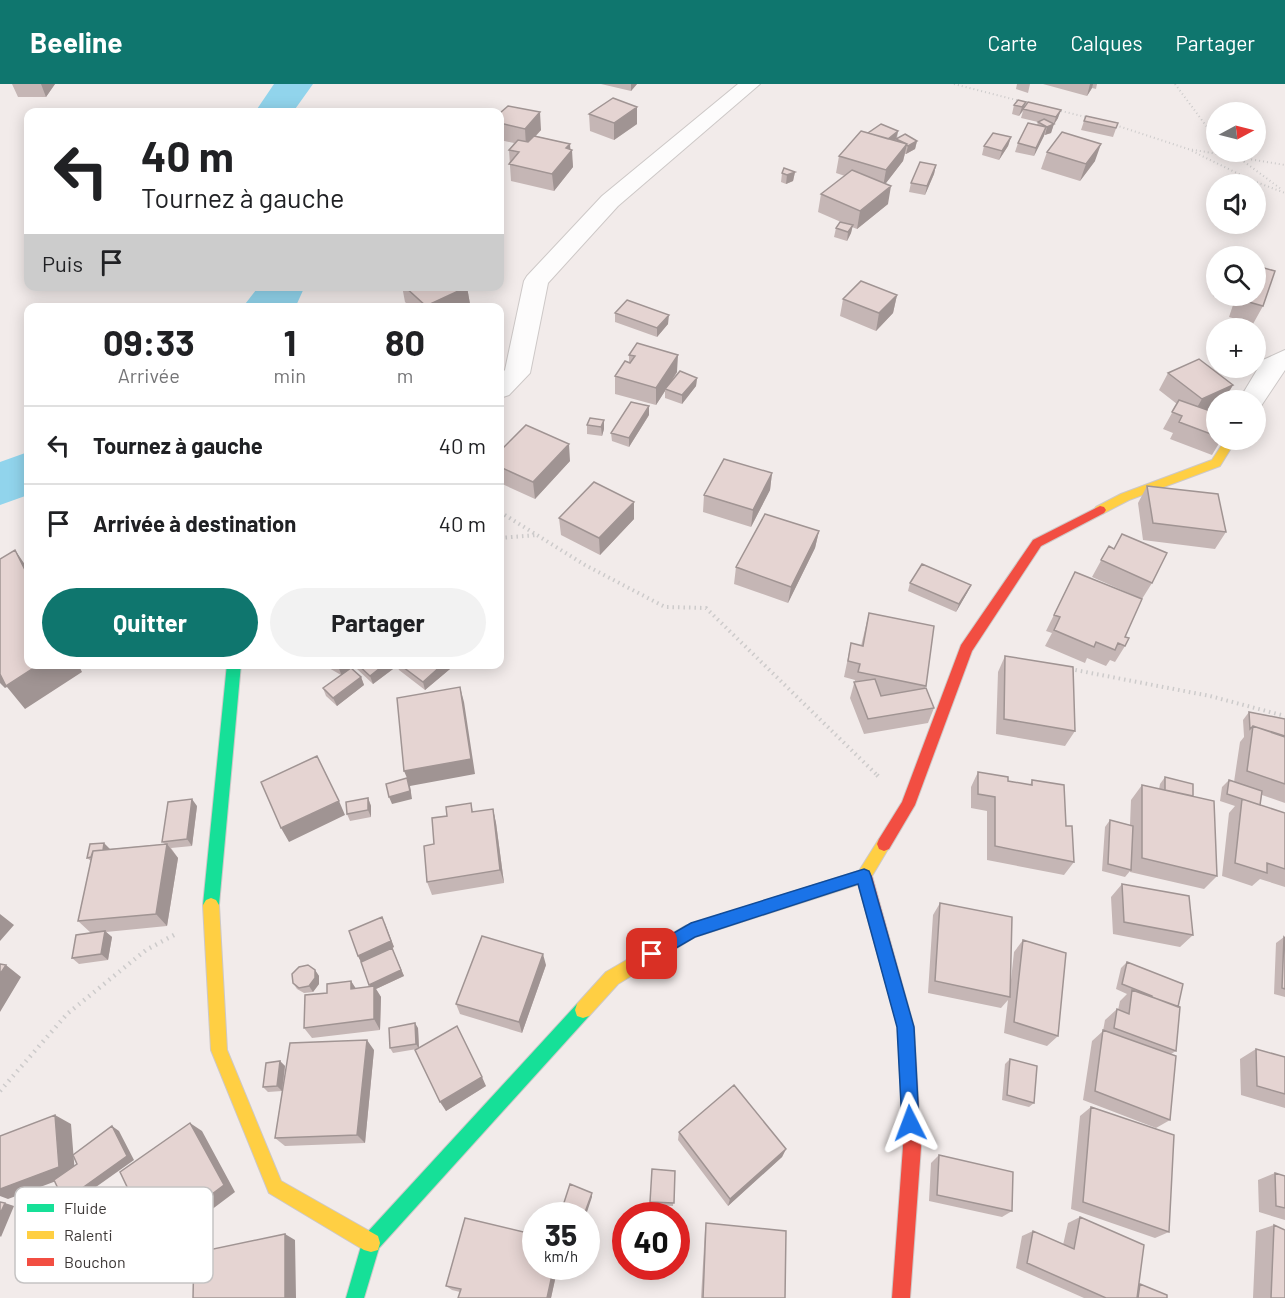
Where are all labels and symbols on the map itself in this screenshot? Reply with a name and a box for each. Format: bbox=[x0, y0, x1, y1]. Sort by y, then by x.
north arrow bbox=[1206, 102, 1266, 162]
pin bbox=[626, 928, 677, 979]
position arrow bbox=[878, 1091, 942, 1155]
legend bbox=[15, 1187, 213, 1283]
text: Fluide bbox=[64, 1198, 107, 1217]
speed limit sign: 40 bbox=[612, 1202, 690, 1280]
text: Ralenti bbox=[64, 1225, 113, 1244]
text: Bouchon bbox=[64, 1252, 126, 1271]

